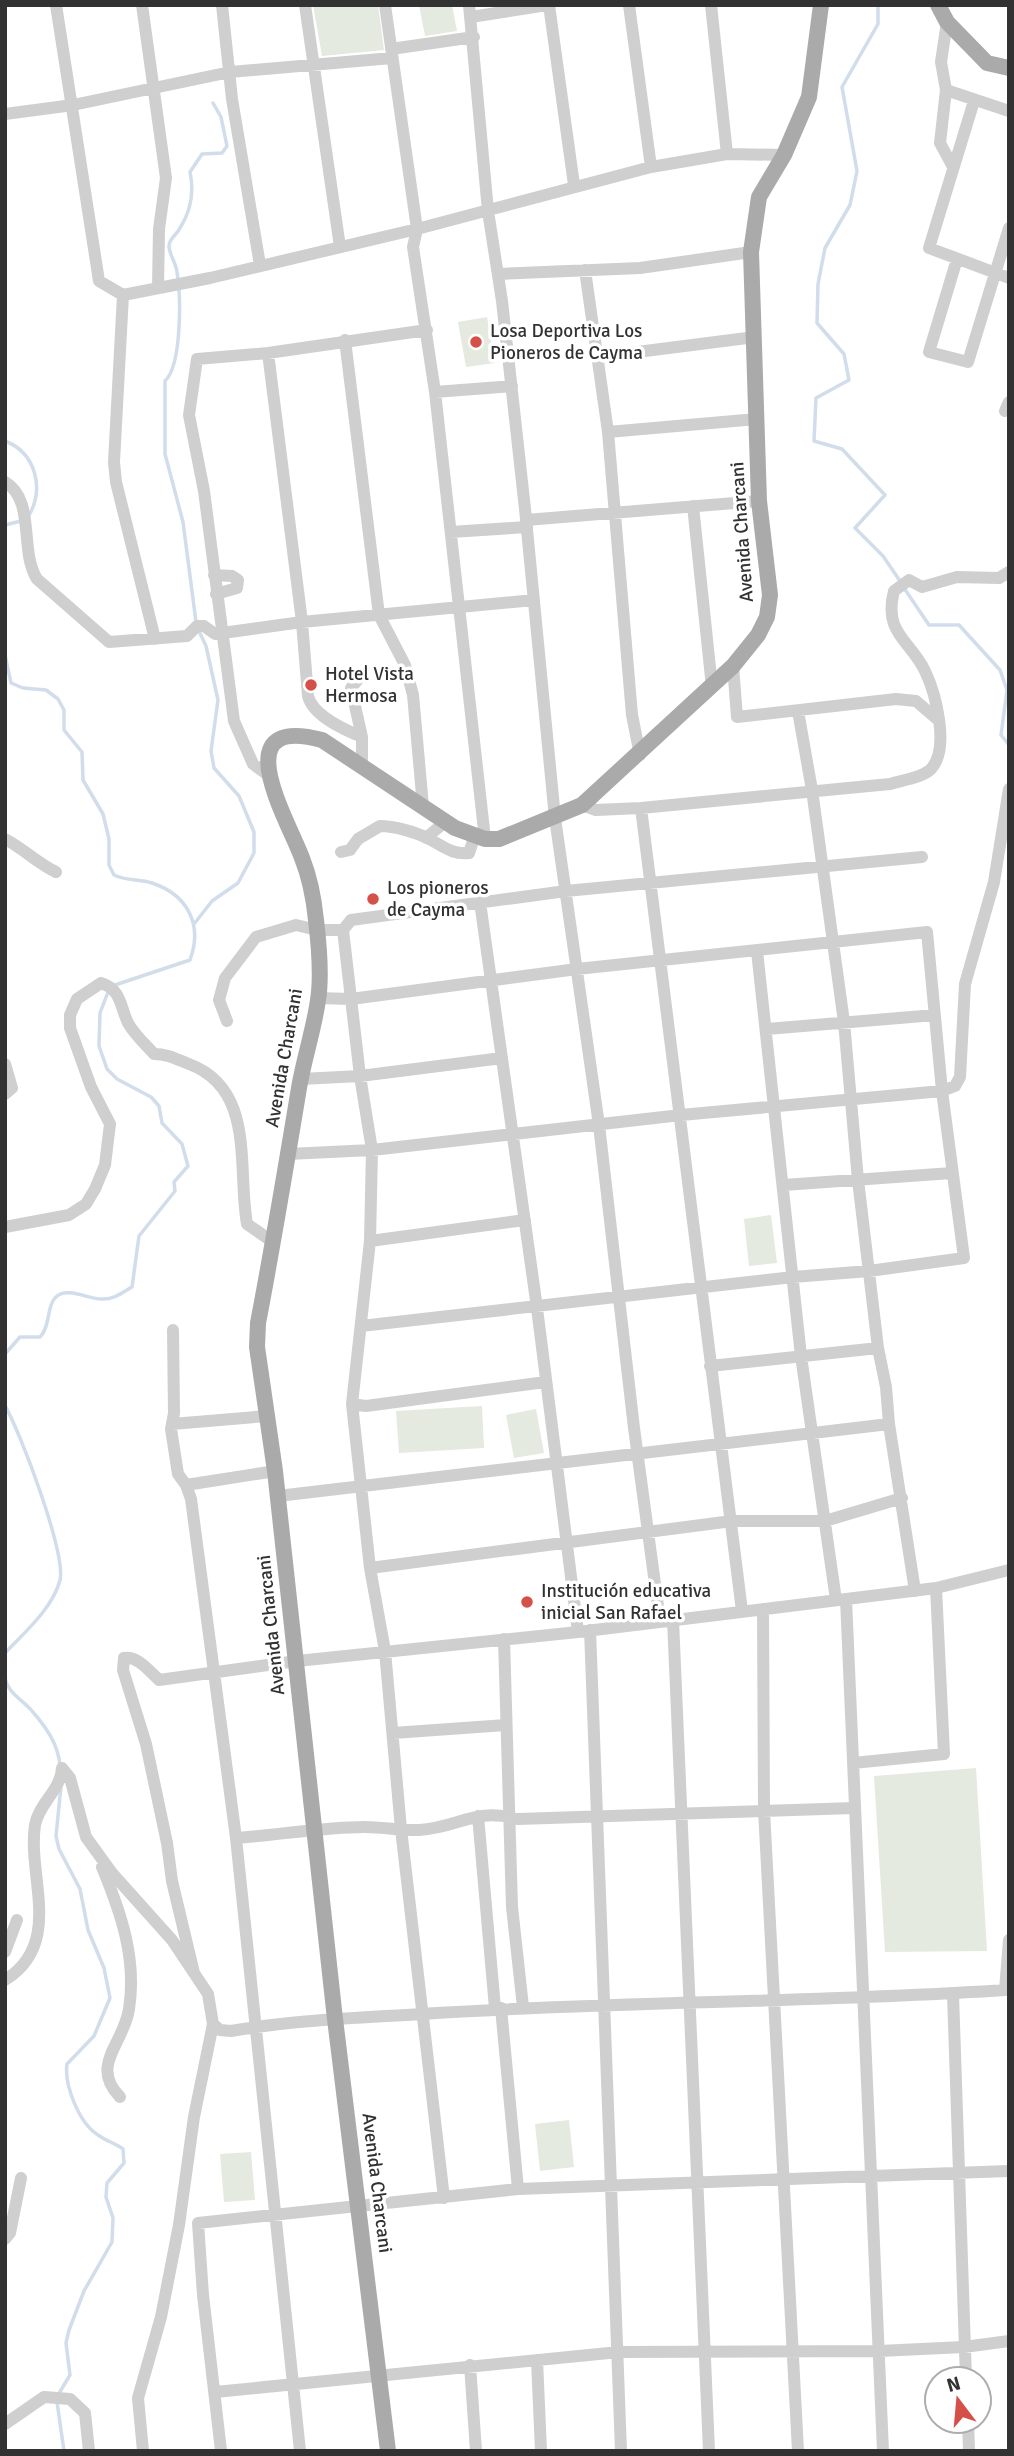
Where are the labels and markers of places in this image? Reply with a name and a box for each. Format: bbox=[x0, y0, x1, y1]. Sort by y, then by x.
place label: Losa Deportiva Los Pioneros de Cayma bbox=[490, 319, 643, 365]
marker: Losa Deportiva Los Pioneros de Cayma bbox=[468, 334, 484, 350]
place label: Hotel Vista Hermosa bbox=[325, 662, 414, 708]
marker: Hotel Vista Hermosa bbox=[303, 677, 319, 693]
place label: Los pioneros de Cayma bbox=[387, 876, 489, 922]
marker: Los pioneros de Cayma bbox=[365, 891, 381, 907]
place label: Institución educativa inicial San Rafael bbox=[541, 1579, 711, 1625]
marker: Institución educativa inicial San Rafael bbox=[519, 1594, 535, 1610]

